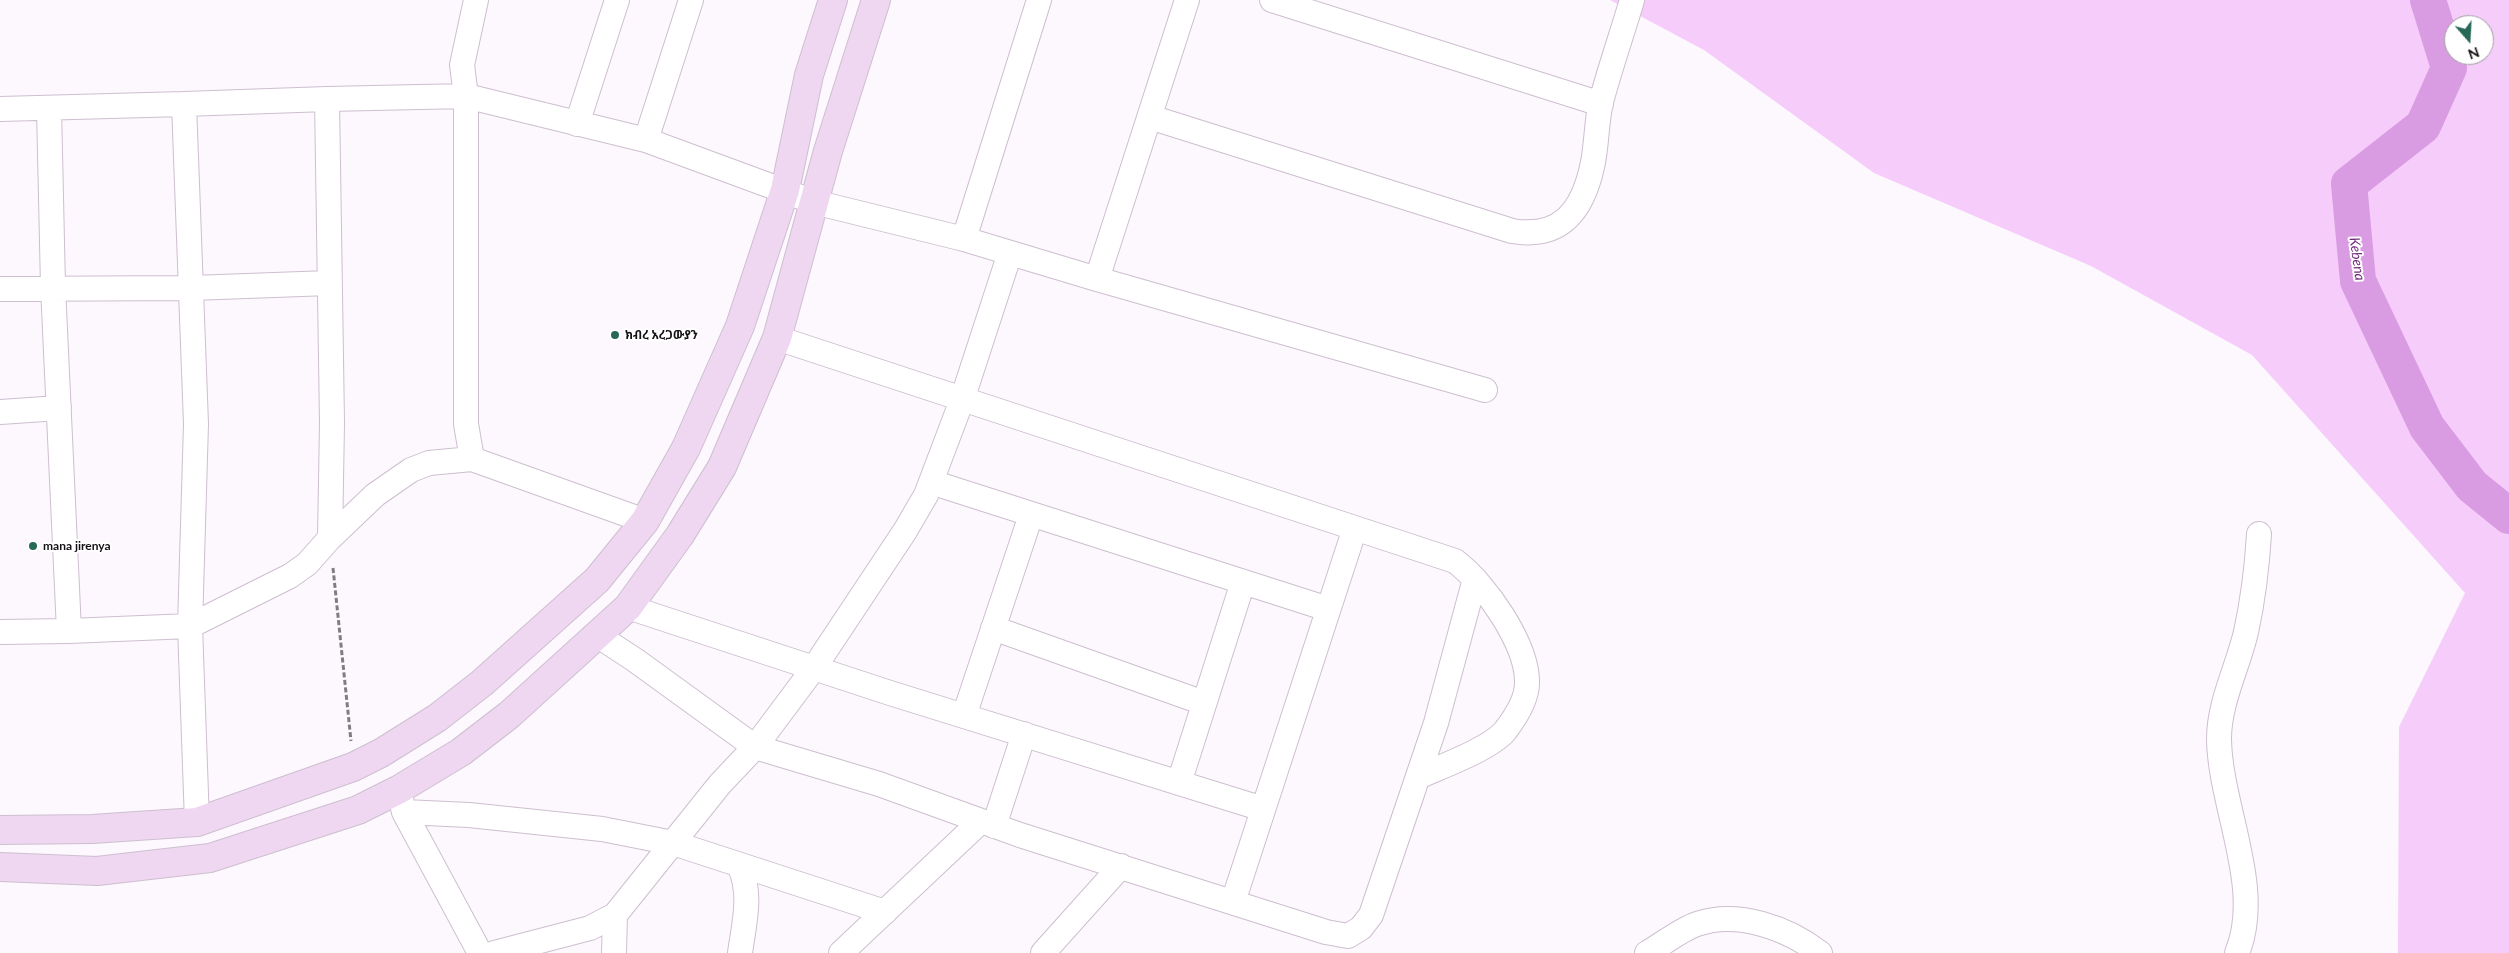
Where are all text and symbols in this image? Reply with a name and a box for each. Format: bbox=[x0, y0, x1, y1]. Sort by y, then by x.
north arrow bbox=[2444, 15, 2494, 65]
text: N bbox=[2466, 44, 2482, 64]
water label: Kebena bbox=[2346, 236, 2368, 282]
place label: ክብረ አረጋውያን bbox=[625, 328, 698, 342]
marker: ክብረ አረጋውያን bbox=[609, 329, 621, 341]
place label: mana jirenya bbox=[43, 539, 111, 553]
marker: mana jirenya bbox=[27, 540, 39, 552]

